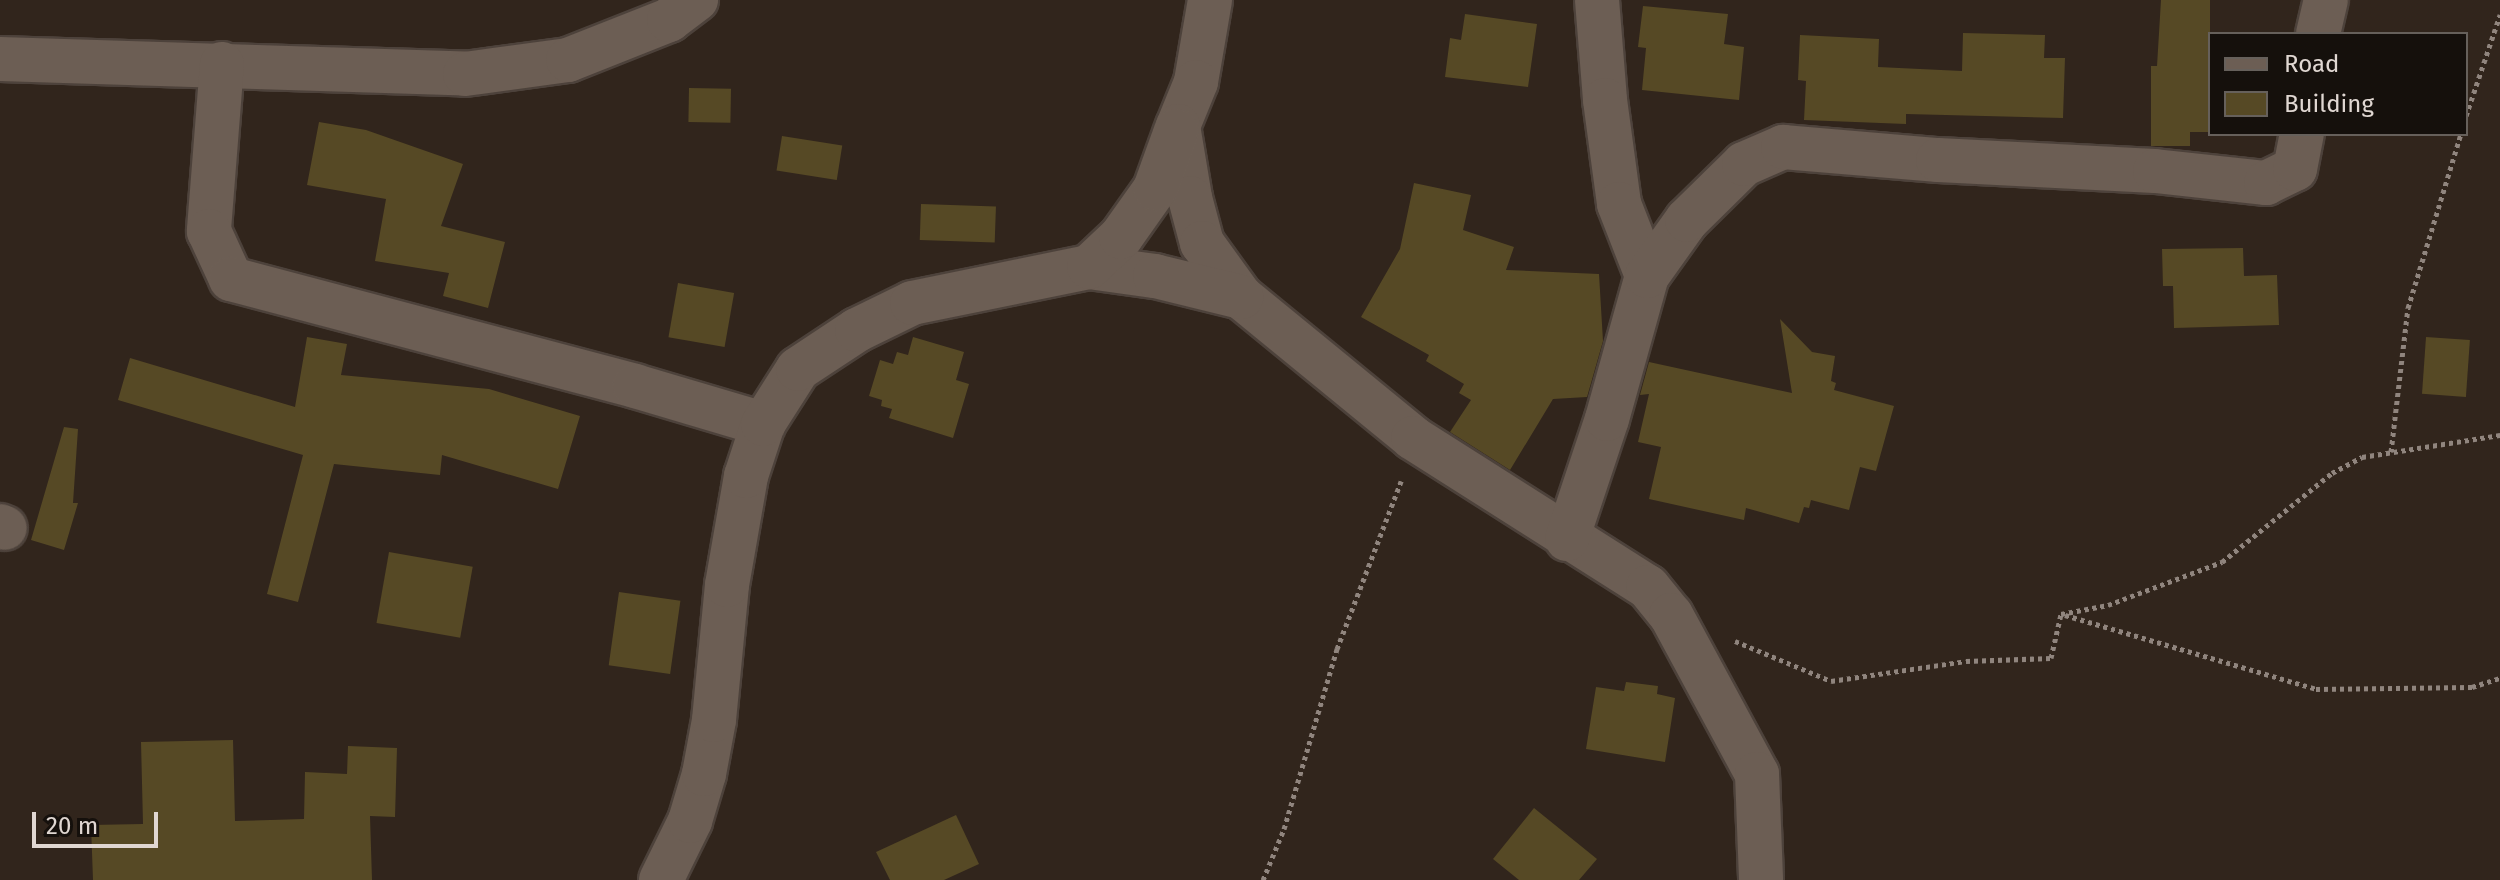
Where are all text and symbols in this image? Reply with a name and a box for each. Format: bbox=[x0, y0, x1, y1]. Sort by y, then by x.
legend bbox=[2208, 32, 2468, 136]
text: Road bbox=[2284, 50, 2339, 78]
text: Building bbox=[2284, 90, 2374, 118]
scale bar bbox=[36, 796, 162, 846]
text: 20 m bbox=[46, 812, 98, 840]

